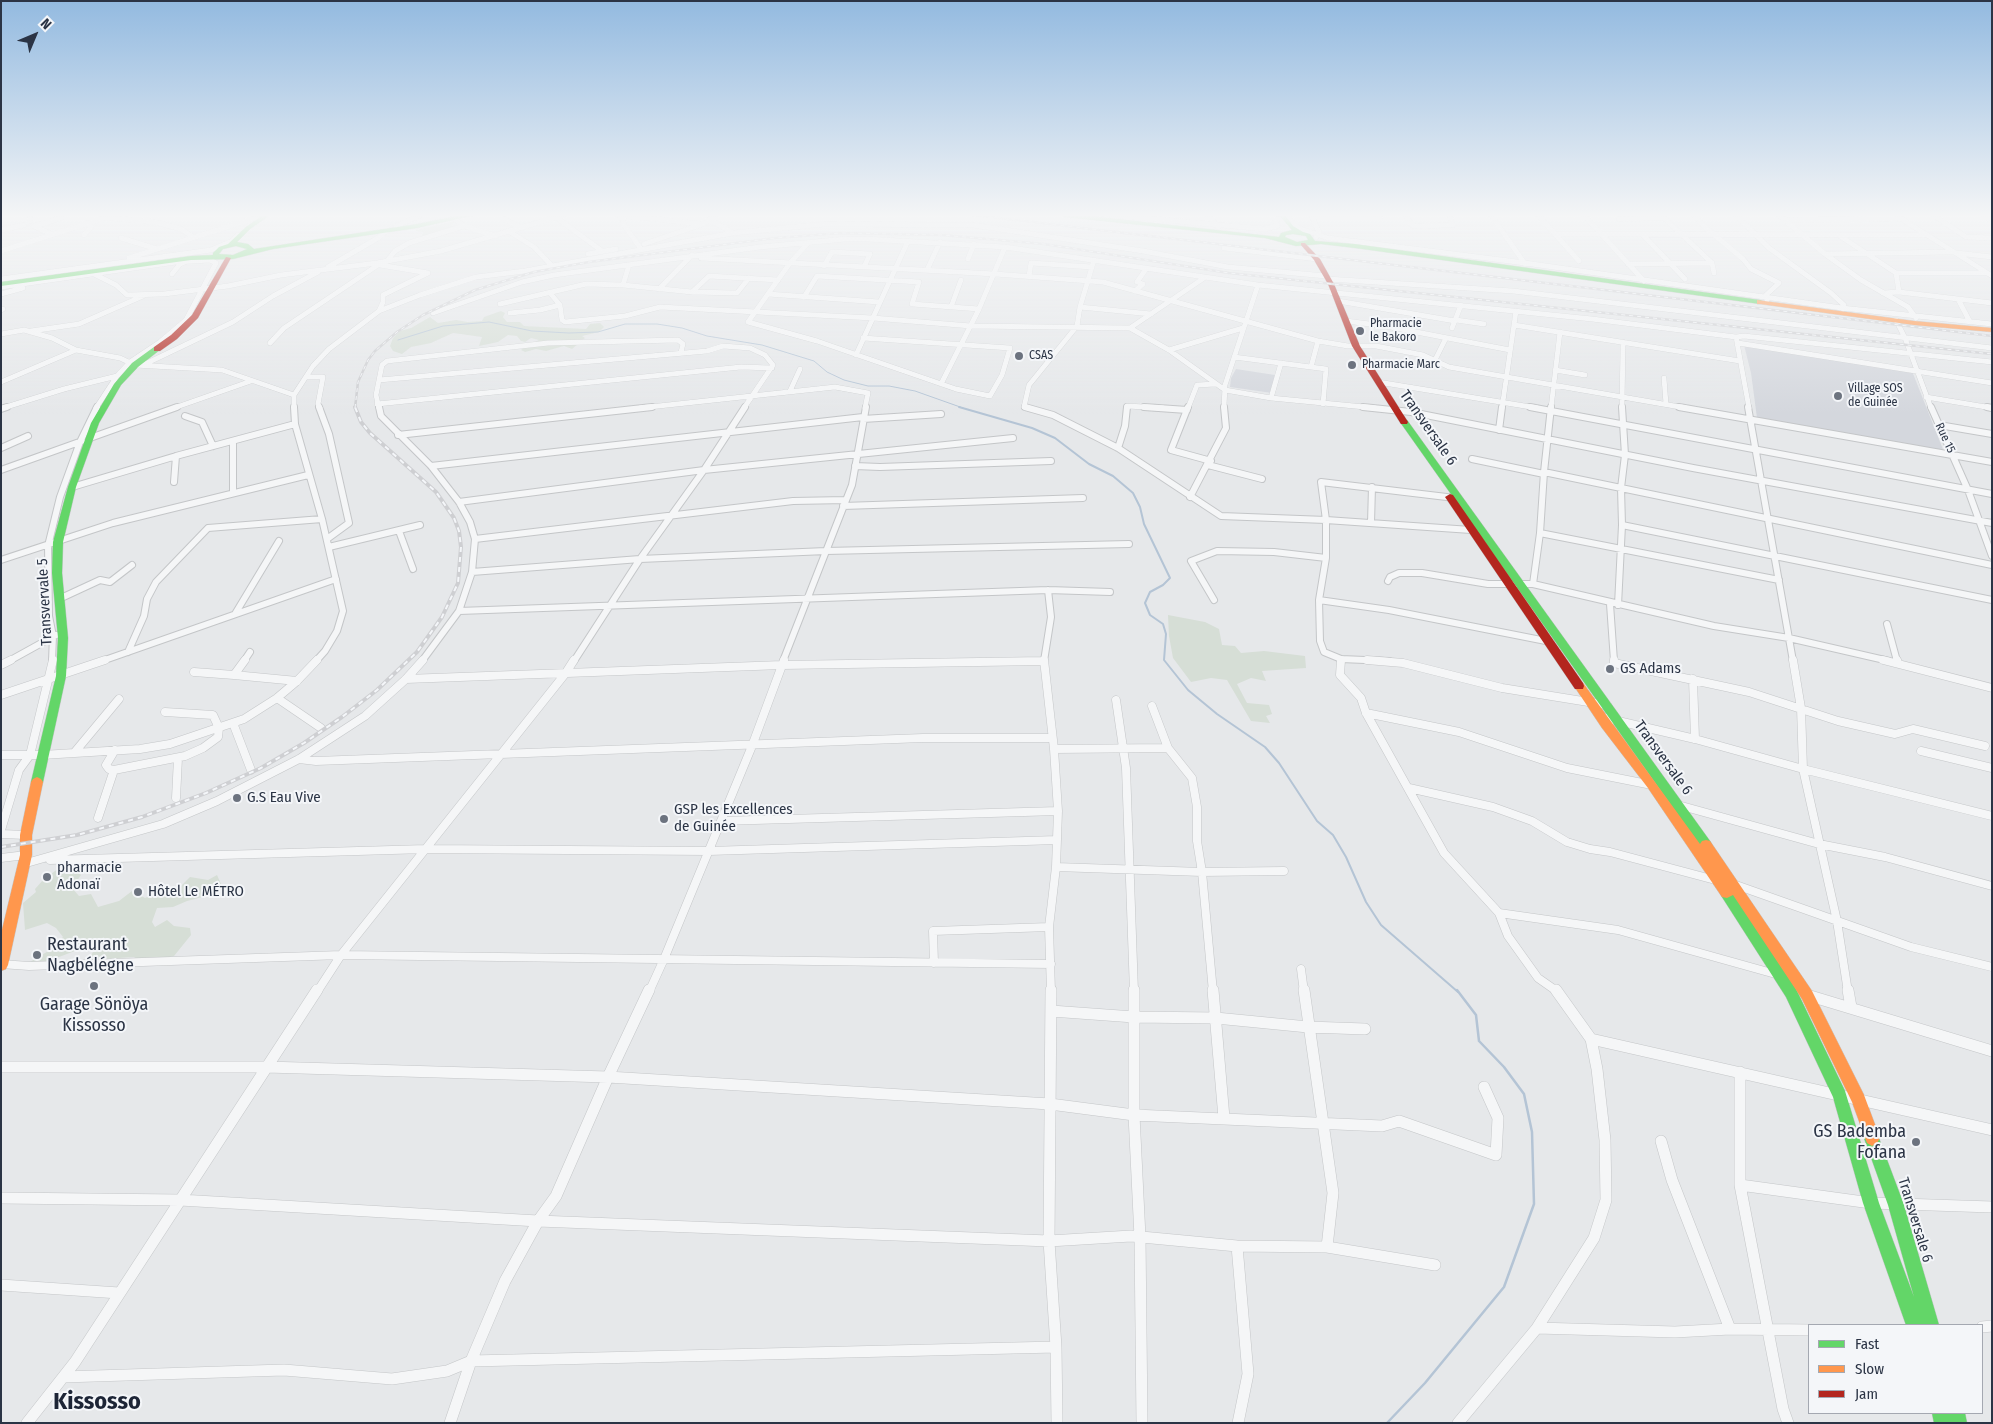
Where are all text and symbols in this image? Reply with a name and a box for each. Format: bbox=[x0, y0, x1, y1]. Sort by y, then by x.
north arrow bbox=[10, 10, 60, 60]
text: N bbox=[37, 15, 55, 33]
place label: Pharmacie le Bakoro bbox=[1370, 317, 1422, 345]
marker: Pharmacie le Bakoro bbox=[1354, 325, 1366, 337]
place label: CSAS bbox=[1029, 349, 1053, 363]
marker: CSAS bbox=[1013, 350, 1025, 362]
place label: Pharmacie Marc bbox=[1362, 358, 1440, 372]
marker: Pharmacie Marc bbox=[1346, 359, 1358, 371]
place label: Village SOS de Guinée bbox=[1848, 382, 1903, 410]
street label: Transversale 6 bbox=[1396, 387, 1460, 469]
marker: Village SOS de Guinée bbox=[1832, 390, 1844, 402]
street label: Rue 15 bbox=[1932, 421, 1958, 455]
street label: Transvervale 5 bbox=[34, 558, 56, 646]
place label: GS Adams bbox=[1620, 660, 1681, 678]
marker: GS Adams bbox=[1604, 663, 1616, 675]
street label: Transversale 6 bbox=[1630, 717, 1696, 799]
place label: G.S Eau Vive bbox=[247, 789, 321, 807]
marker: G.S Eau Vive bbox=[231, 792, 243, 804]
place label: GSP les Excellences de Guinée bbox=[674, 801, 793, 836]
marker: GSP les Excellences de Guinée bbox=[658, 813, 670, 825]
place label: pharmacie Adonaï bbox=[57, 859, 122, 894]
marker: pharmacie Adonaï bbox=[41, 871, 53, 883]
place label: Hôtel Le MÉTRO bbox=[148, 883, 244, 901]
marker: Hôtel Le MÉTRO bbox=[132, 886, 144, 898]
place label: Restaurant Nagbélégne bbox=[47, 934, 134, 976]
marker: Restaurant Nagbélégne bbox=[31, 949, 43, 961]
marker: Garage Sönöya Kissosso bbox=[88, 980, 100, 992]
place label: Garage Sönöya Kissosso bbox=[40, 994, 148, 1036]
place label: GS Bademba Fofana bbox=[1813, 1121, 1906, 1164]
marker: GS Bademba Fofana bbox=[1910, 1136, 1922, 1148]
street label: Transversale 6 bbox=[1894, 1176, 1936, 1264]
legend bbox=[1808, 1324, 1983, 1414]
text: Fast bbox=[1855, 1335, 1879, 1353]
text: Slow bbox=[1855, 1360, 1884, 1378]
text: Jam bbox=[1855, 1385, 1878, 1403]
district label: Kissosso bbox=[53, 1388, 141, 1416]

